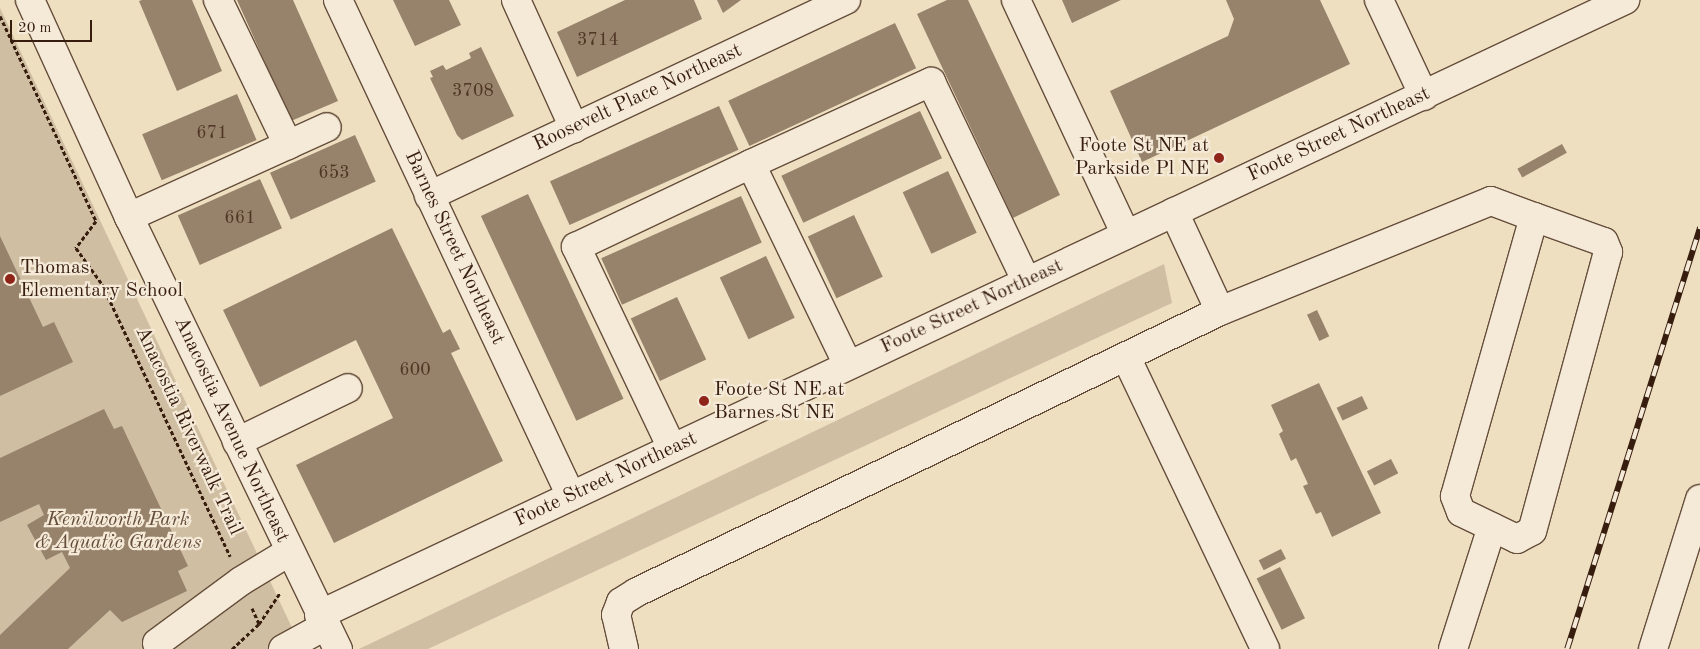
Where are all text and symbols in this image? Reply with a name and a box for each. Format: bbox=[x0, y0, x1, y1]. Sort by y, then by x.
scale bar bbox=[12, 10, 95, 42]
text: 20 m bbox=[18, 21, 52, 36]
house number: 3714 bbox=[577, 29, 619, 51]
street label: Roosevelt Place Northeast bbox=[530, 39, 746, 157]
house number: 3708 bbox=[452, 80, 494, 102]
street label: Foote Street Northeast bbox=[1244, 82, 1434, 188]
house number: 671 bbox=[196, 122, 228, 144]
place label: Foote St NE at Parkside Pl NE bbox=[1075, 134, 1209, 181]
street label: Barnes Street Northeast bbox=[399, 147, 509, 349]
marker: Foote St NE at Parkside Pl NE bbox=[1213, 152, 1225, 164]
house number: 653 bbox=[318, 162, 350, 184]
house number: 661 bbox=[224, 207, 256, 229]
street label: Foote Street Northeast bbox=[877, 254, 1067, 360]
place label: Thomas Elementary School bbox=[20, 256, 183, 303]
marker: Thomas Elementary School bbox=[4, 273, 16, 285]
street label: Anacostia Avenue Northeast bbox=[168, 313, 294, 547]
street label: Anacostia Riverwalk Trail bbox=[129, 323, 247, 539]
house number: 600 bbox=[399, 359, 431, 381]
place label: Foote St NE at Barnes St NE bbox=[714, 378, 844, 425]
marker: Foote St NE at Barnes St NE bbox=[698, 395, 710, 407]
street label: Foote Street Northeast bbox=[511, 427, 701, 533]
park label: Kenilworth Park & Aquatic Gardens bbox=[35, 508, 201, 555]

